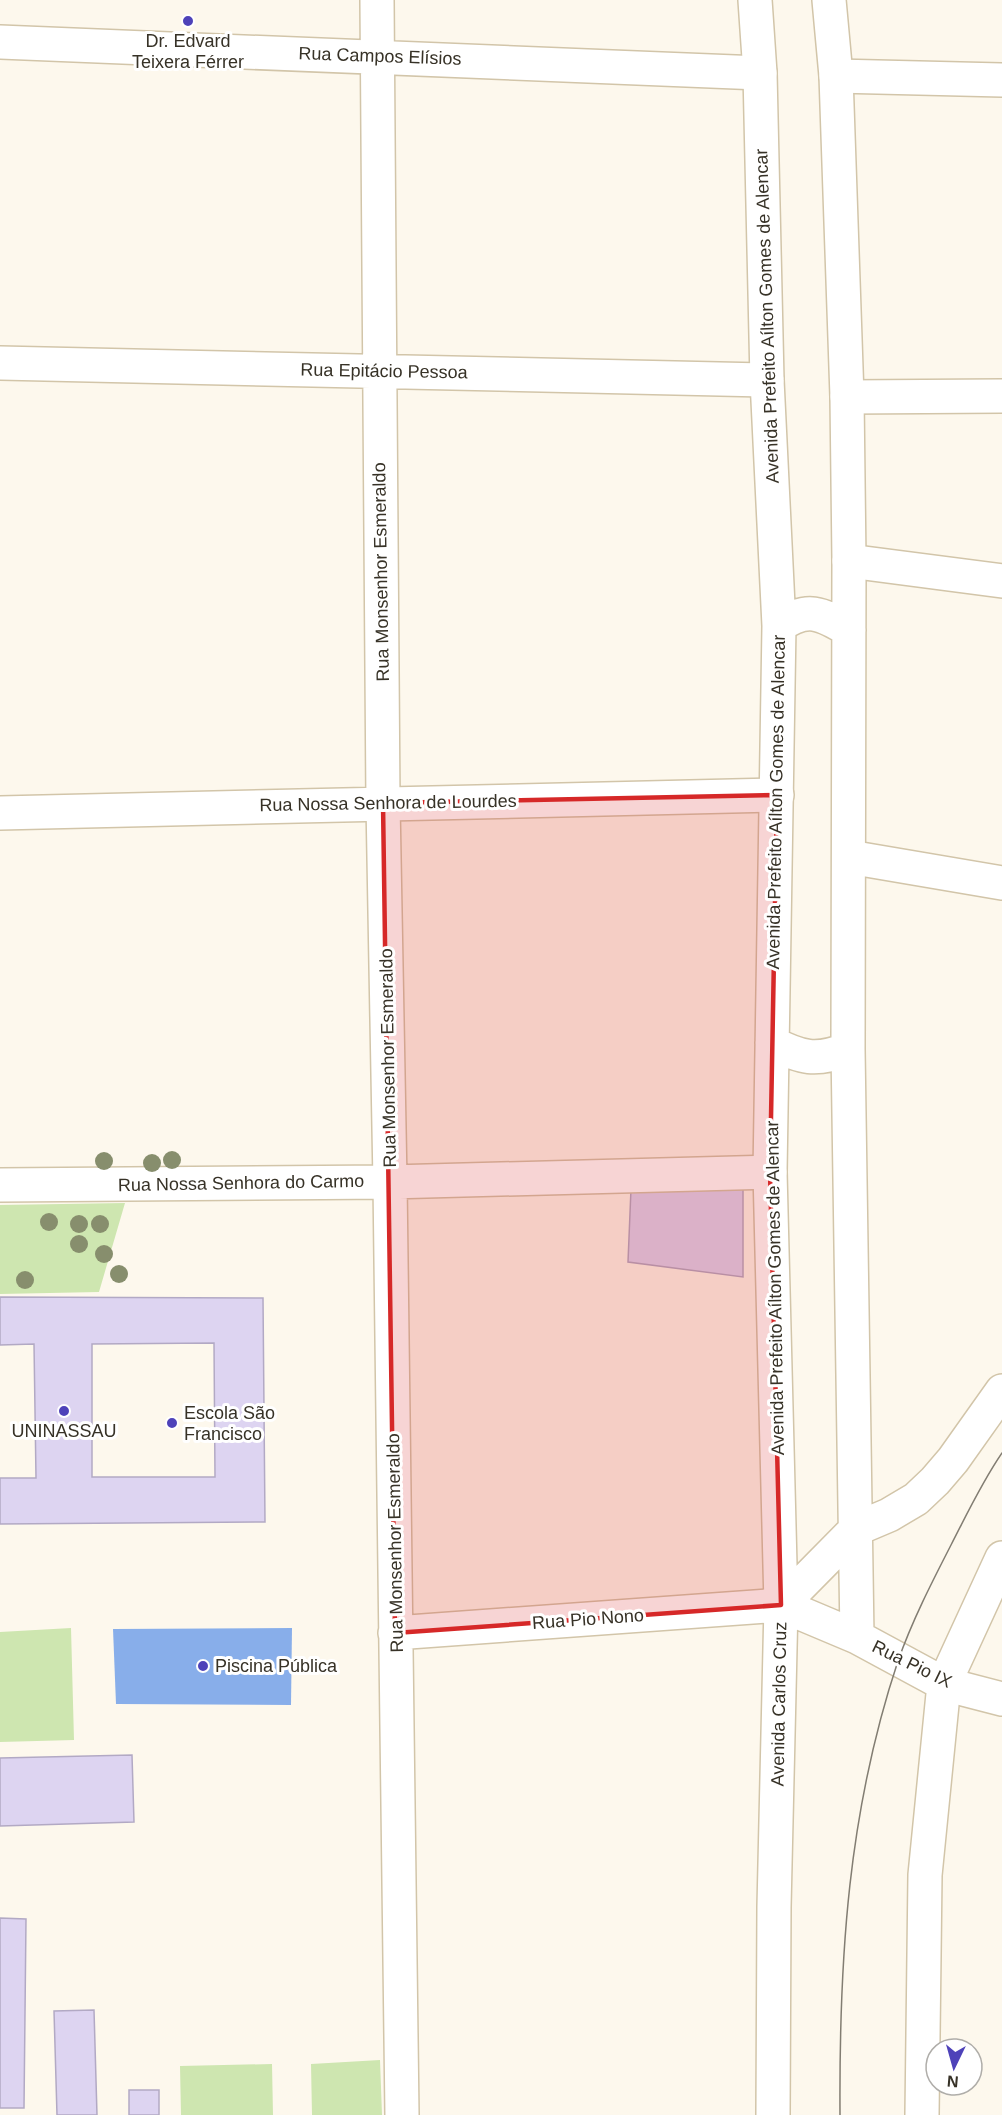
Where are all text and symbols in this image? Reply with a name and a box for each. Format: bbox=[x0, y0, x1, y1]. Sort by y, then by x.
marker: Dr. Edvard Teixera Férrer bbox=[181, 14, 195, 28]
place label: Dr. Edvard Teixera Férrer bbox=[132, 31, 244, 72]
street label: Rua Campos Elísios bbox=[298, 43, 462, 69]
street label: Avenida Prefeito Aílton Gomes de Alencar bbox=[751, 148, 783, 484]
street label: Rua Epitácio Pessoa bbox=[300, 360, 469, 382]
street label: Rua Monsenhor Esmeraldo bbox=[369, 462, 393, 682]
street label: Avenida Prefeito Aílton Gomes de Alencar bbox=[763, 634, 789, 970]
street label: Rua Nossa Senhora de Lourdes bbox=[259, 791, 517, 815]
street label: Rua Monsenhor Esmeraldo bbox=[376, 948, 400, 1168]
street label: Avenida Prefeito Aílton Gomes de Alencar bbox=[762, 1120, 788, 1456]
street label: Rua Nossa Senhora do Carmo bbox=[118, 1171, 364, 1195]
place label: Escola São Francisco bbox=[184, 1403, 275, 1444]
marker: UNINASSAU bbox=[57, 1404, 71, 1418]
marker: Escola São Francisco bbox=[165, 1416, 179, 1430]
place label: UNINASSAU bbox=[11, 1421, 117, 1441]
street label: Rua Monsenhor Esmeraldo bbox=[383, 1433, 407, 1653]
street label: Rua Pio Nono bbox=[531, 1605, 645, 1633]
street label: Avenida Carlos Cruz bbox=[768, 1621, 790, 1787]
street label: Rua Pio IX bbox=[869, 1636, 955, 1692]
place label: Piscina Pública bbox=[215, 1656, 338, 1676]
marker: Piscina Pública bbox=[196, 1659, 210, 1673]
north arrow bbox=[924, 2037, 984, 2097]
text: N bbox=[946, 2072, 959, 2090]

